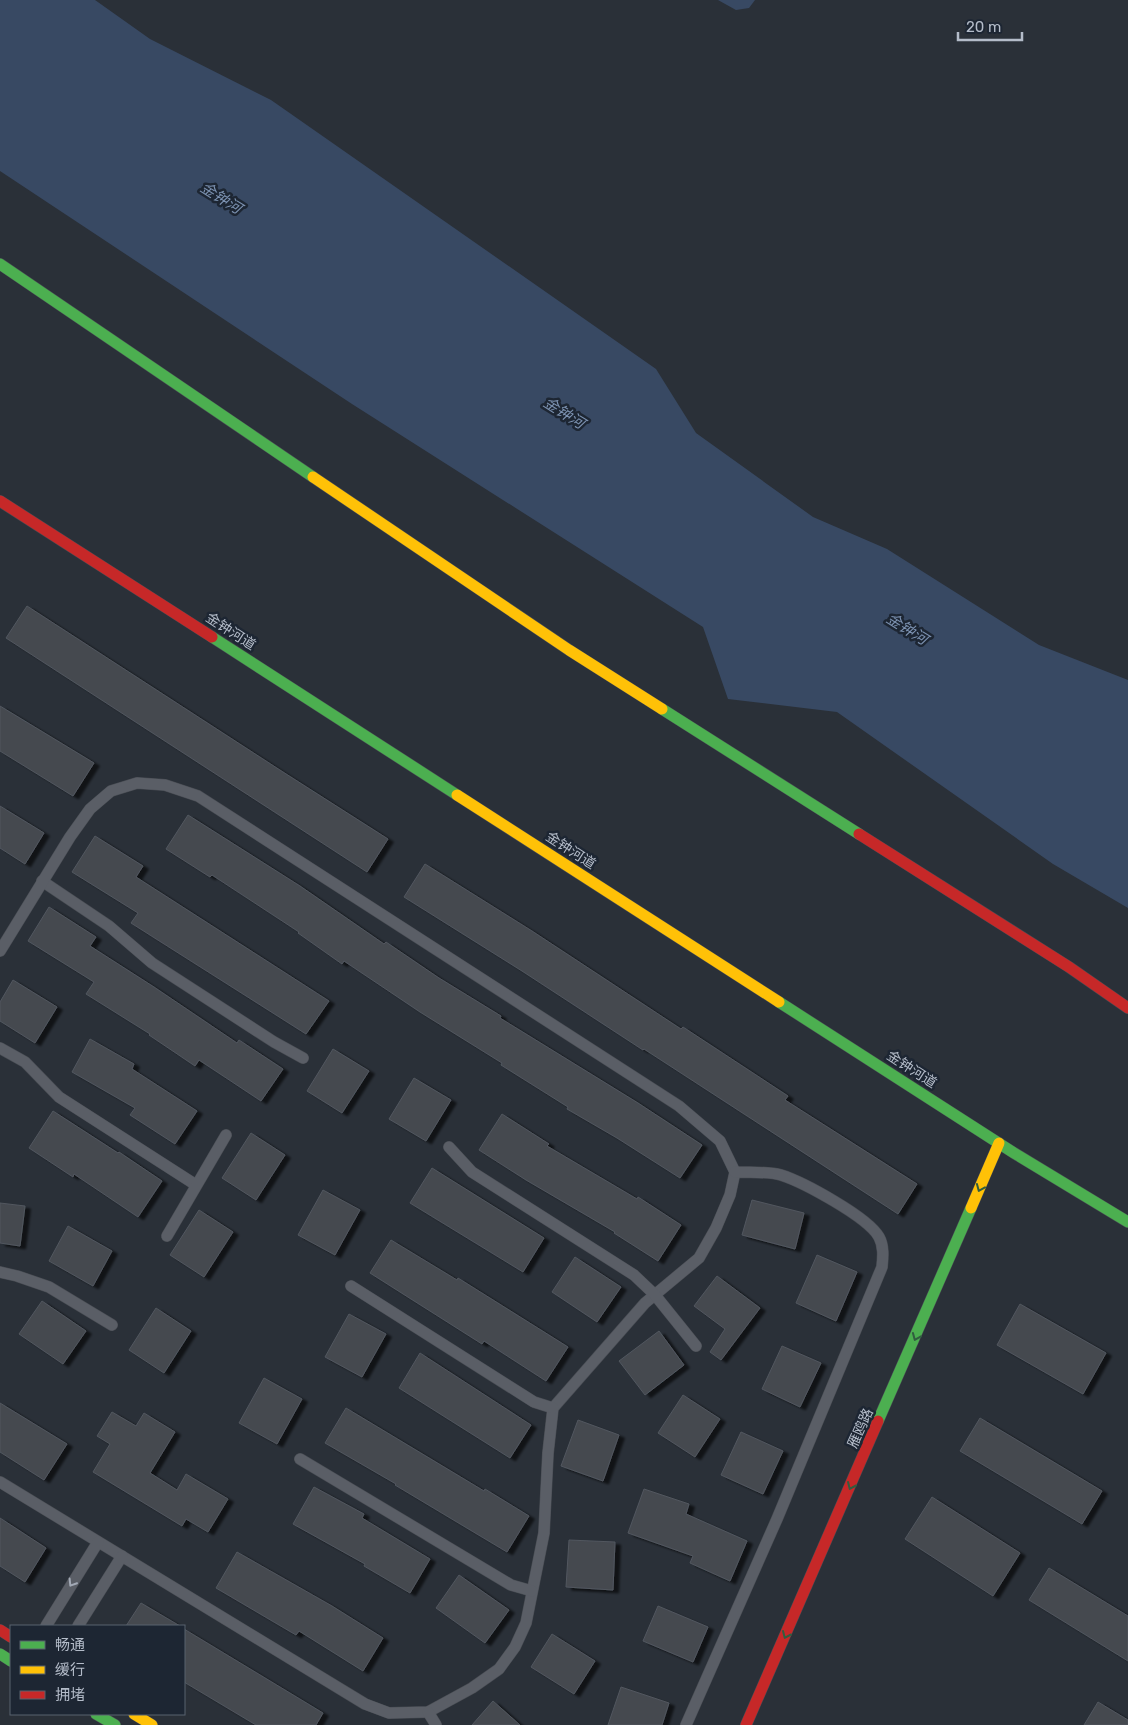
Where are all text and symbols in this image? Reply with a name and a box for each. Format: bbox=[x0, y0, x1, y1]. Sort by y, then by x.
scale bar bbox=[958, 10, 1022, 42]
text: 20 m bbox=[966, 18, 1001, 36]
water label: 金钟河 bbox=[197, 178, 247, 219]
water label: 金钟河 bbox=[540, 393, 590, 434]
street label: 金钟河道 bbox=[203, 609, 259, 654]
water label: 金钟河 bbox=[883, 609, 933, 650]
street label: 金钟河道 bbox=[543, 828, 599, 873]
street label: 金钟河道 bbox=[884, 1047, 940, 1092]
one-way arrow bbox=[976, 1183, 986, 1192]
one-way arrow bbox=[911, 1332, 922, 1341]
street label: 雁鸥路 bbox=[844, 1406, 877, 1451]
one-way arrow bbox=[846, 1481, 857, 1490]
one-way arrow bbox=[69, 1578, 79, 1587]
legend bbox=[10, 1625, 185, 1715]
one-way arrow bbox=[781, 1630, 792, 1639]
text: 畅通 bbox=[55, 1636, 85, 1654]
text: 缓行 bbox=[55, 1661, 85, 1679]
text: 拥堵 bbox=[55, 1686, 85, 1704]

